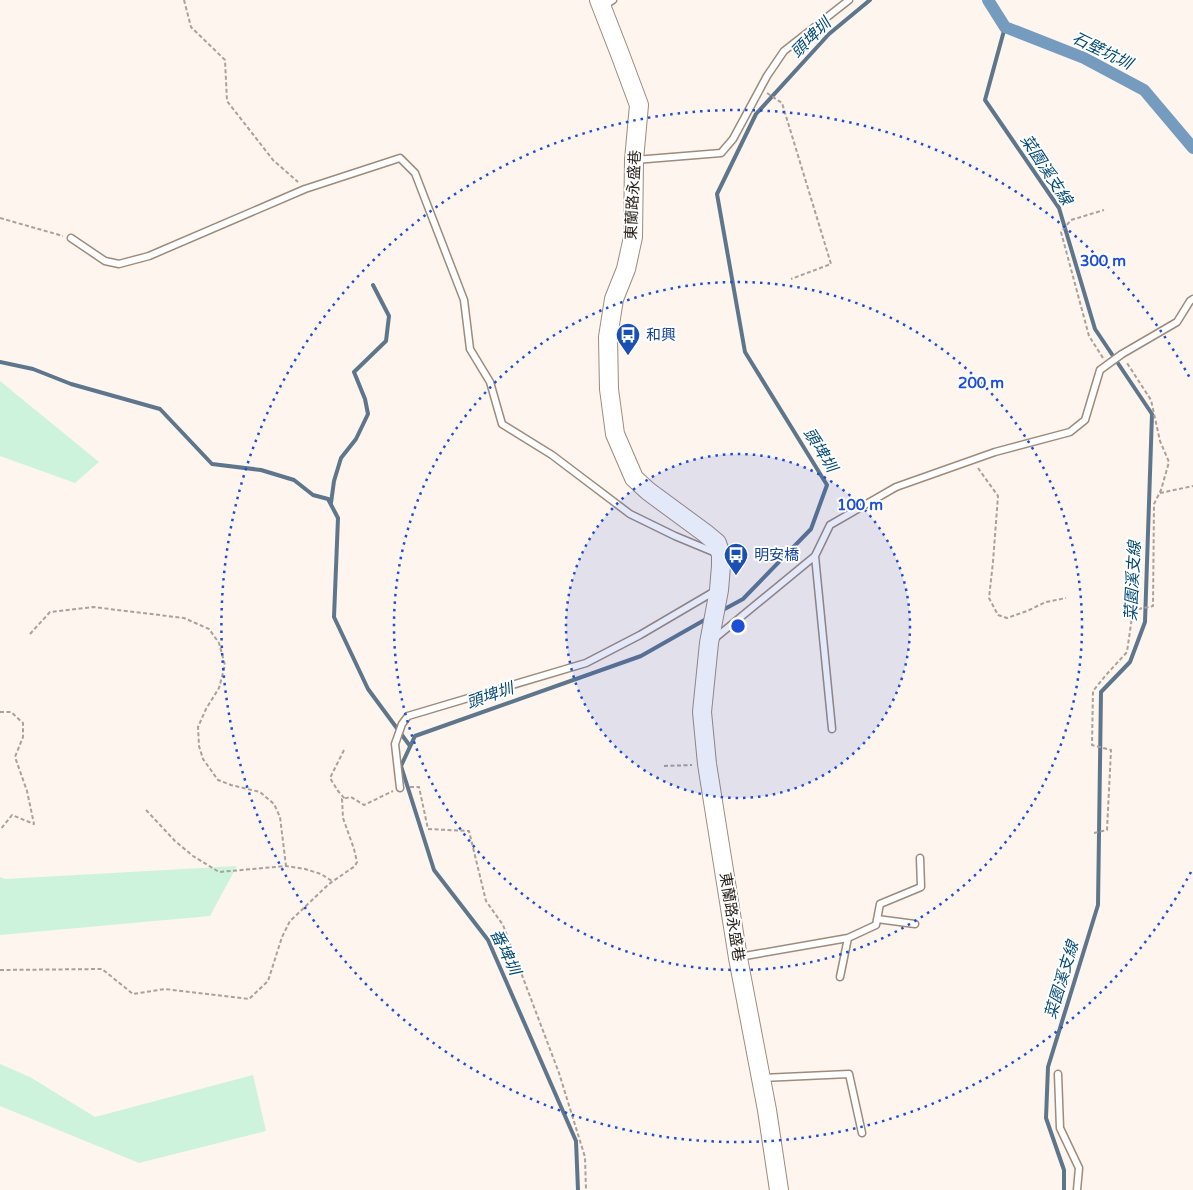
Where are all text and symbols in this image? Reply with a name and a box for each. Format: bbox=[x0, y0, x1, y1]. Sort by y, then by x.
water label: 頭埤圳 bbox=[787, 13, 836, 62]
water label: 石壁坑圳 bbox=[1069, 28, 1137, 75]
water label: 菜園溪支線 bbox=[1016, 131, 1077, 211]
street label: 東蘭路永盛巷 bbox=[622, 150, 644, 240]
text: 300 m bbox=[1080, 252, 1126, 270]
bus stop icon: 和興 bbox=[615, 322, 641, 356]
place label: 和興 bbox=[646, 326, 676, 344]
text: 200 m bbox=[958, 374, 1004, 392]
water label: 頭埤圳 bbox=[799, 424, 842, 477]
text: 100 m bbox=[837, 496, 883, 514]
water label: 菜園溪支線 bbox=[1121, 539, 1145, 621]
bus stop icon: 明安橋 bbox=[723, 542, 749, 576]
place label: 明安橋 bbox=[754, 546, 799, 564]
centre of rings bbox=[729, 617, 747, 635]
water label: 頭埤圳 bbox=[464, 678, 518, 713]
street label: 東蘭路永盛巷 bbox=[716, 871, 748, 963]
water label: 番埤圳 bbox=[485, 926, 525, 980]
water label: 菜園溪支線 bbox=[1041, 937, 1084, 1021]

